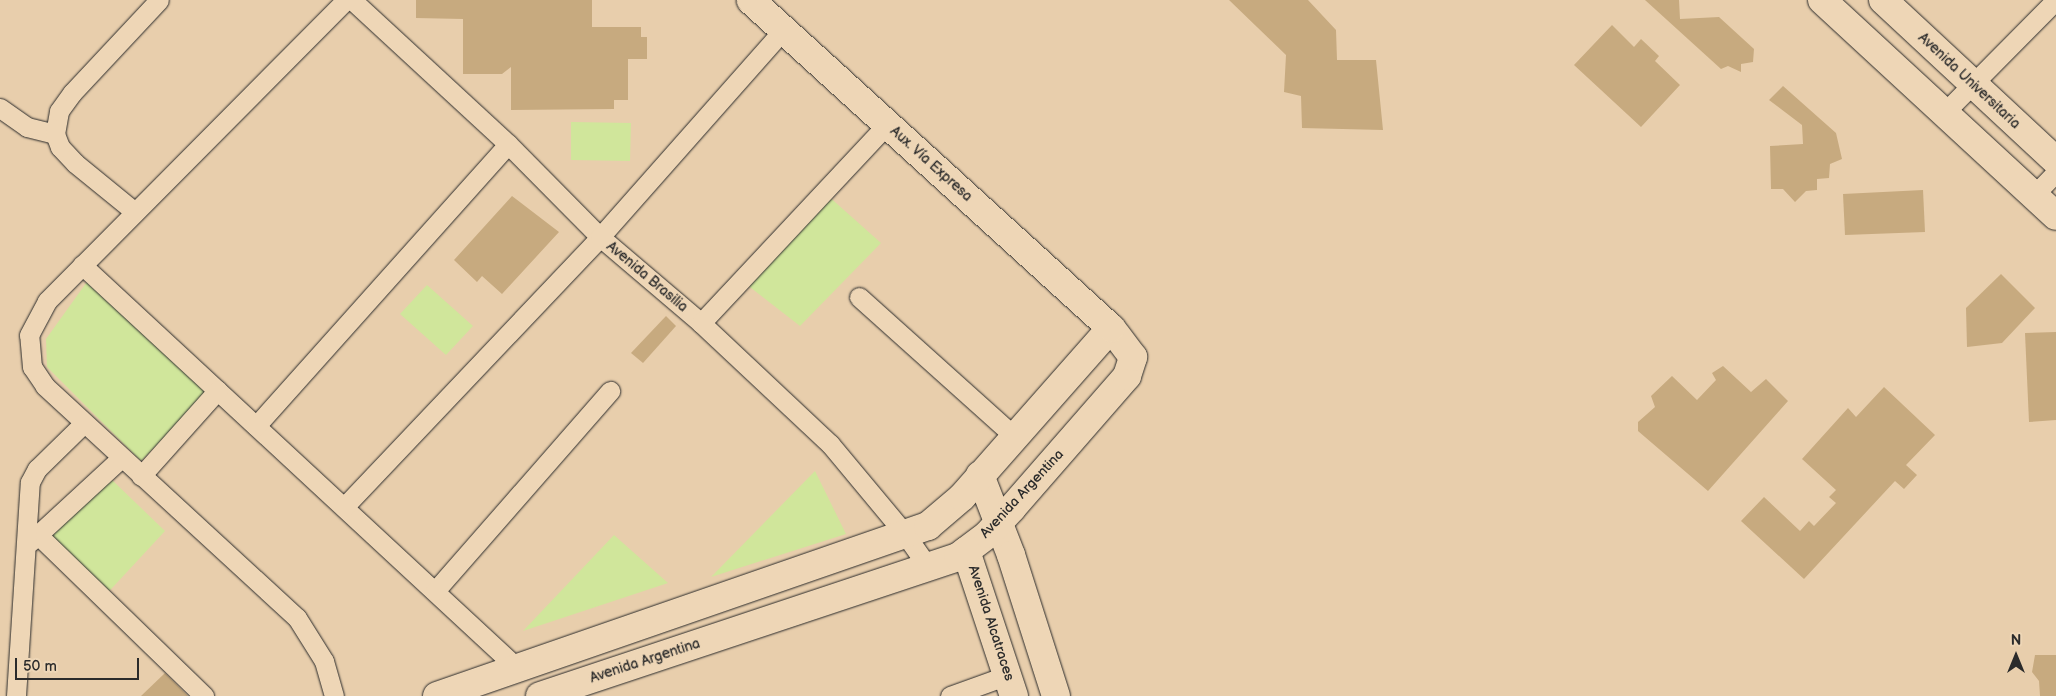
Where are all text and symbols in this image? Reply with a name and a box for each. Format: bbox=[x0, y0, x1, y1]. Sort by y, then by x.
street label: Avenida Universitaria bbox=[1915, 29, 2023, 133]
street label: Aux. Vía Expresa bbox=[886, 123, 976, 205]
street label: Avenida Brasilia bbox=[603, 238, 691, 316]
street label: Avenida Argentina bbox=[977, 446, 1067, 542]
street label: Avenida Alcatraces bbox=[964, 563, 1018, 683]
north arrow bbox=[1991, 631, 2041, 681]
text: N bbox=[2011, 632, 2021, 649]
street label: Avenida Argentina bbox=[588, 635, 702, 687]
scale bar bbox=[18, 648, 141, 680]
text: 50 m bbox=[23, 657, 57, 676]

